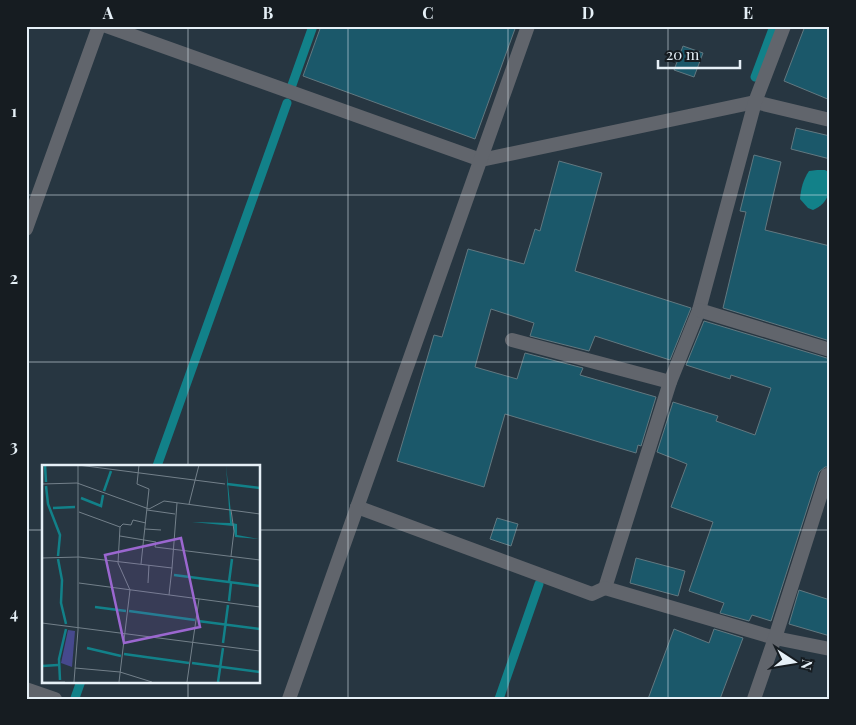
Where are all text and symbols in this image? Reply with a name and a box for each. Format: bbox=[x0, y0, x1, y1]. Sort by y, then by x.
text: A bbox=[102, 2, 114, 23]
text: B bbox=[263, 2, 274, 23]
text: C bbox=[422, 2, 434, 23]
text: D bbox=[582, 2, 594, 23]
text: E bbox=[743, 2, 753, 23]
scale bar bbox=[658, 38, 741, 70]
text: 20 m bbox=[666, 44, 700, 64]
text: 1 bbox=[11, 100, 17, 121]
text: 2 bbox=[10, 267, 18, 288]
text: 3 bbox=[10, 435, 18, 456]
inset map bbox=[42, 465, 260, 682]
text: 4 bbox=[10, 602, 18, 623]
north arrow bbox=[768, 638, 818, 688]
text: N bbox=[797, 658, 818, 672]

